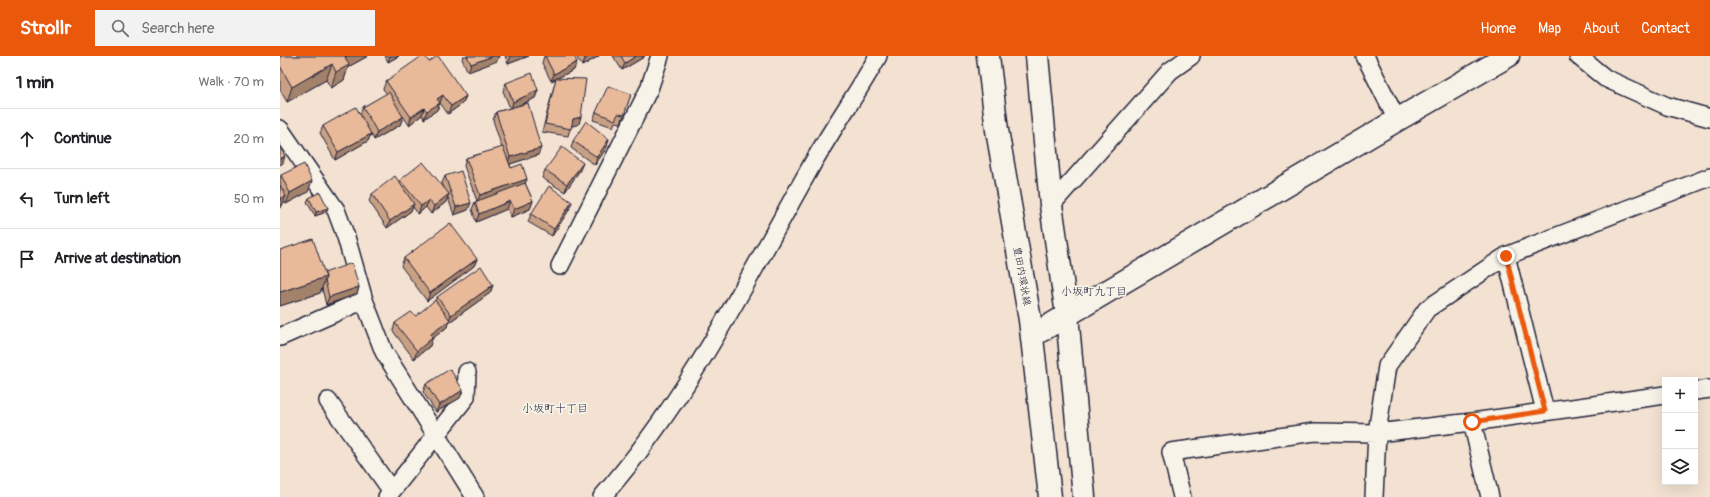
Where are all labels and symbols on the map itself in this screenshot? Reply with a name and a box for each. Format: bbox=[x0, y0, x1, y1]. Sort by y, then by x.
street label: 豊田内環状線 bbox=[1011, 246, 1033, 307]
route end bbox=[1497, 247, 1515, 265]
district label: 小坂町九丁目 bbox=[1061, 285, 1127, 298]
district label: 小坂町十丁目 bbox=[522, 402, 588, 415]
route start bbox=[1463, 413, 1481, 431]

